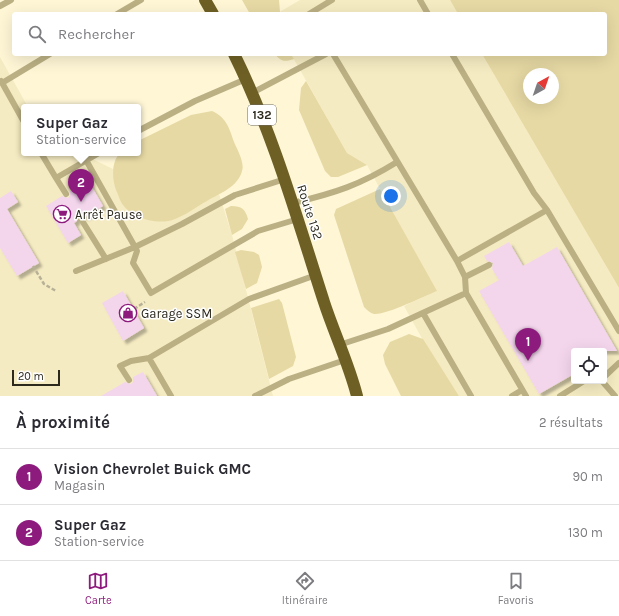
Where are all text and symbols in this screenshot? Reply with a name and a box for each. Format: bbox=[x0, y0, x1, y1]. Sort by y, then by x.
search box bbox=[12, 12, 607, 56]
icon: search bbox=[26, 23, 48, 45]
text: Rechercher bbox=[58, 25, 135, 43]
north arrow bbox=[523, 68, 559, 104]
popup bbox=[21, 104, 141, 156]
road number: 132 bbox=[248, 105, 276, 125]
text: Super Gaz bbox=[36, 114, 108, 132]
text: Station-service bbox=[36, 132, 126, 147]
pin: 2 bbox=[68, 169, 94, 202]
street label: Route 132 bbox=[294, 183, 326, 241]
your location bbox=[381, 186, 401, 206]
supermarket icon: Arrêt Pause bbox=[52, 204, 72, 224]
place label: Arrêt Pause bbox=[75, 207, 143, 222]
shop icon: Garage SSM bbox=[118, 303, 138, 323]
place label: Garage SSM bbox=[141, 306, 212, 321]
pin: 1 bbox=[515, 328, 541, 361]
map controls bbox=[571, 348, 607, 384]
button: locate bbox=[571, 348, 607, 384]
scale bar bbox=[12, 368, 60, 387]
text: 20 m bbox=[18, 370, 44, 383]
text: À proximité bbox=[16, 412, 110, 432]
text: 2 résultats bbox=[539, 415, 603, 430]
text: Vision Chevrolet Buick GMC bbox=[54, 460, 251, 478]
text: 1 bbox=[27, 469, 31, 484]
text: 90 m bbox=[572, 469, 603, 484]
text: Magasin bbox=[54, 478, 105, 493]
text: Super Gaz bbox=[54, 516, 126, 534]
text: 2 bbox=[25, 525, 33, 540]
text: 130 m bbox=[568, 525, 603, 540]
text: Station-service bbox=[54, 534, 144, 549]
tab: Carte bbox=[85, 570, 112, 607]
tab: Itinéraire bbox=[282, 570, 328, 607]
tab: Favoris bbox=[498, 570, 534, 607]

